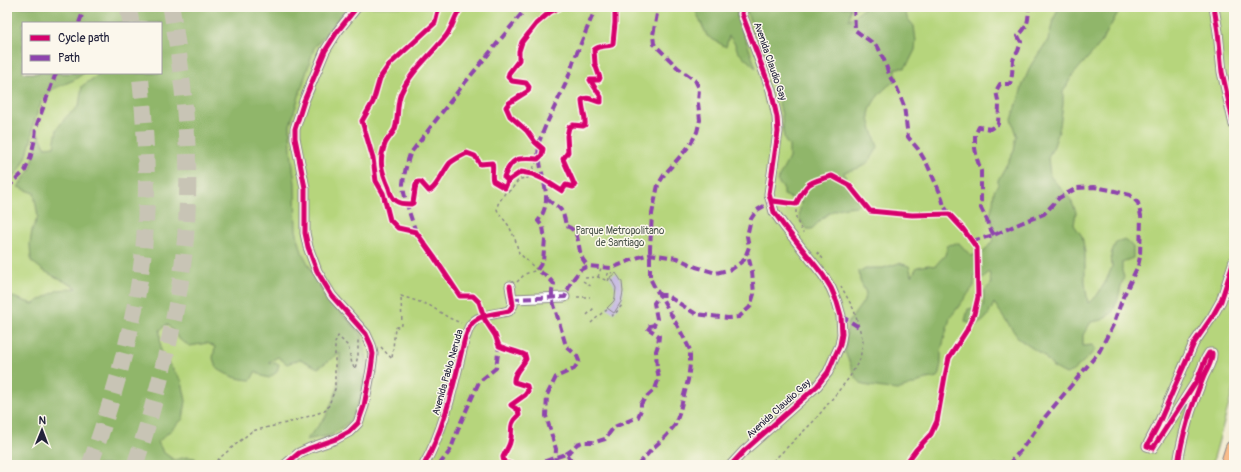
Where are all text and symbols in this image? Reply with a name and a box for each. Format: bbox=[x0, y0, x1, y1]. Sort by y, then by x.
street label: Avenida Claudio Gay bbox=[751, 21, 789, 103]
legend bbox=[22, 22, 162, 74]
text: Cycle path bbox=[58, 31, 110, 46]
text: Path bbox=[58, 51, 80, 66]
park label: Parque Metropolitano de Santiago bbox=[575, 225, 665, 249]
street label: Avenida Pablo Neruda bbox=[430, 328, 466, 417]
street label: Avenida Claudio Gay bbox=[744, 376, 814, 441]
north arrow bbox=[22, 410, 62, 450]
text: N bbox=[38, 414, 47, 427]

